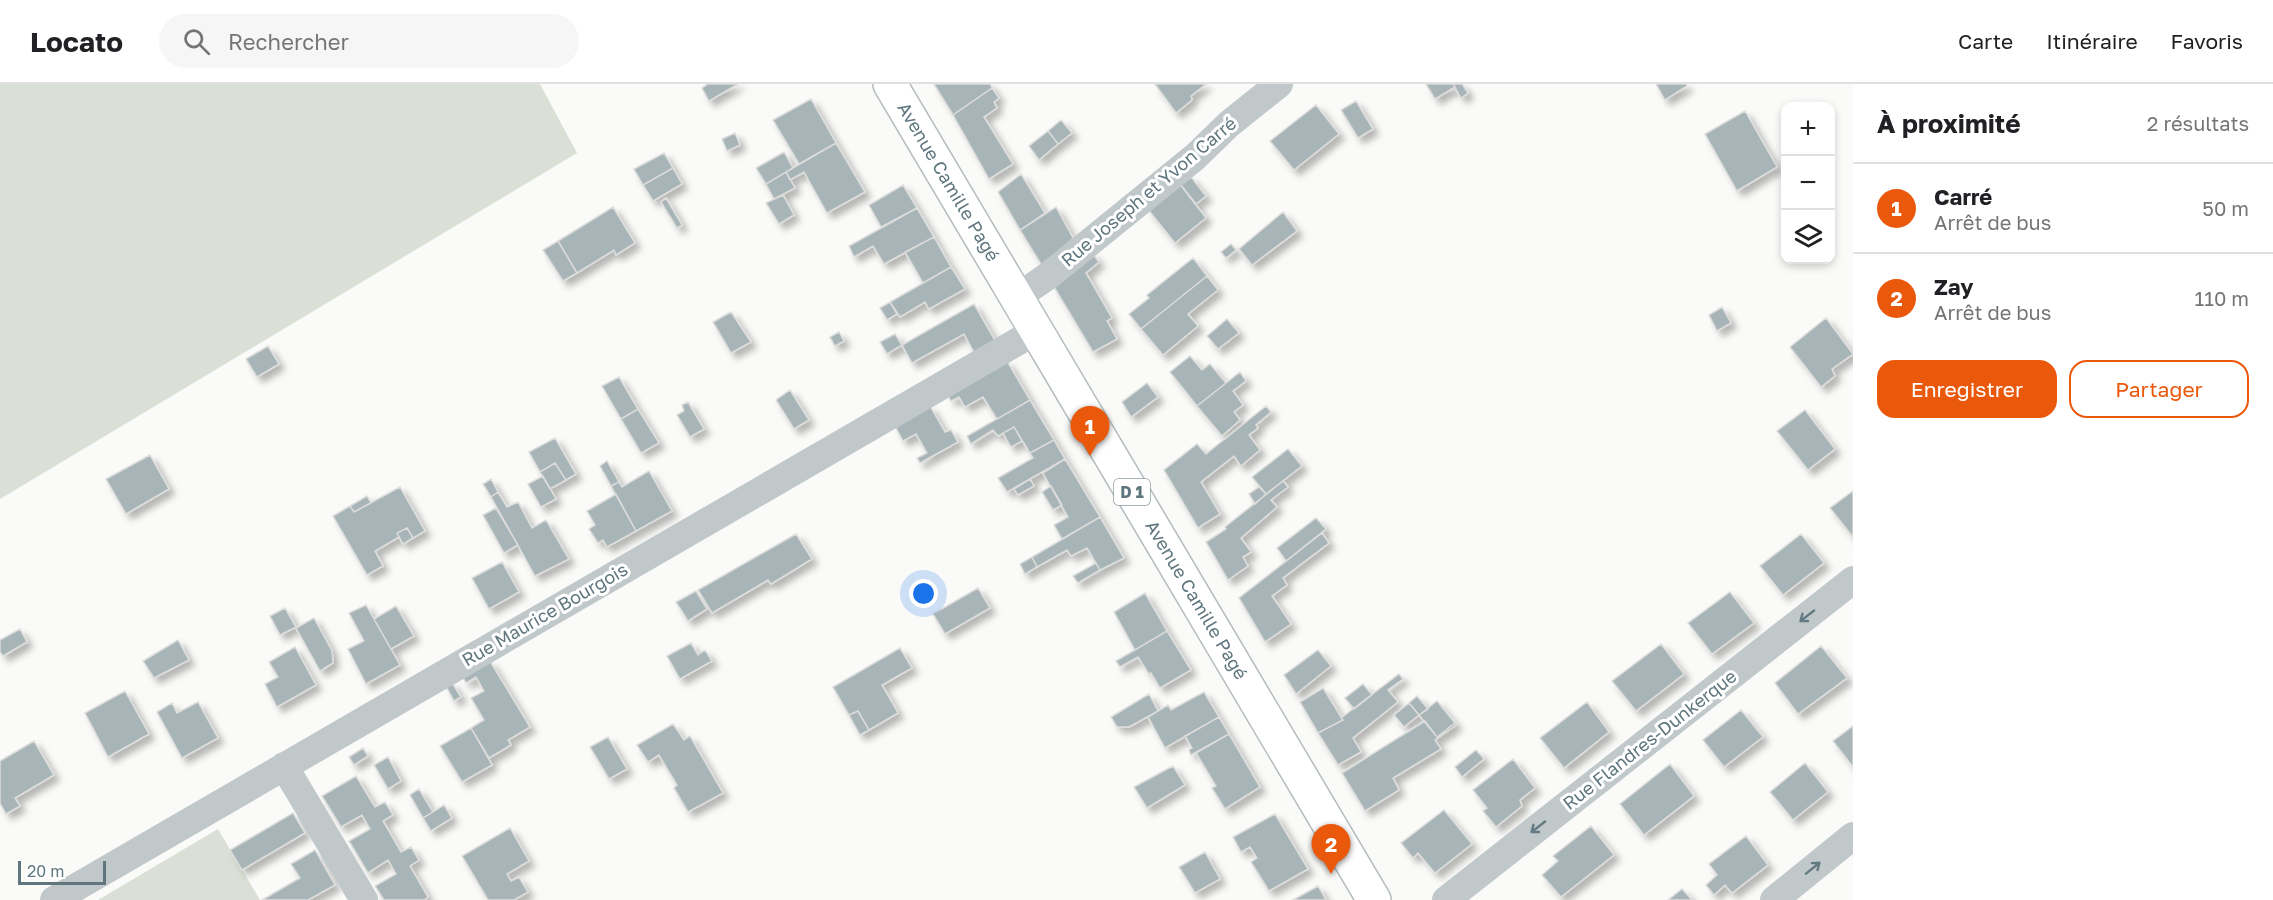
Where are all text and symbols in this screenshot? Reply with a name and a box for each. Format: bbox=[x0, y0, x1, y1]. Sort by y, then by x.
search box bbox=[159, 14, 579, 68]
text: Locato bbox=[30, 25, 123, 58]
icon: search bbox=[180, 25, 213, 58]
text: Rechercher bbox=[228, 28, 349, 55]
text: Carte bbox=[1958, 28, 2013, 54]
text: Itinéraire bbox=[2046, 28, 2138, 54]
text: Favoris bbox=[2171, 28, 2243, 54]
street label: Avenue Camille Pagé bbox=[893, 98, 1005, 265]
map controls bbox=[1781, 102, 1835, 264]
button: + bbox=[1781, 102, 1835, 156]
text: À proximité bbox=[1877, 108, 2021, 139]
text: 2 résultats bbox=[2147, 111, 2249, 135]
street label: Rue Joseph et Yvon Carré bbox=[1056, 112, 1240, 271]
button: − bbox=[1781, 156, 1835, 210]
text: Carré bbox=[1934, 183, 1992, 210]
text: 1 bbox=[1891, 196, 1902, 220]
text: 50 m bbox=[2202, 196, 2249, 220]
button: layers bbox=[1781, 210, 1835, 264]
text: Arrêt de bus bbox=[1934, 210, 2051, 234]
text: Zay bbox=[1934, 273, 1973, 300]
text: 2 bbox=[1890, 286, 1903, 310]
text: 110 m bbox=[2195, 286, 2249, 310]
text: Arrêt de bus bbox=[1934, 300, 2051, 324]
button: Enregistrer bbox=[1877, 360, 2057, 418]
button: Partager bbox=[2069, 360, 2249, 418]
pin: 1 bbox=[1070, 406, 1110, 456]
road number: D 1 bbox=[1114, 479, 1150, 505]
street label: Avenue Camille Pagé bbox=[1141, 516, 1253, 683]
street label: Rue Maurice Bourgois bbox=[458, 558, 631, 671]
your location bbox=[909, 579, 938, 608]
one-way arrow bbox=[1799, 610, 1815, 623]
street label: Rue Flandres-Dunkerque bbox=[1558, 665, 1741, 814]
one-way arrow bbox=[1530, 821, 1546, 834]
pin: 2 bbox=[1312, 824, 1350, 874]
scale bar bbox=[18, 858, 106, 886]
text: 20 m bbox=[27, 861, 64, 881]
one-way arrow bbox=[1805, 862, 1821, 875]

